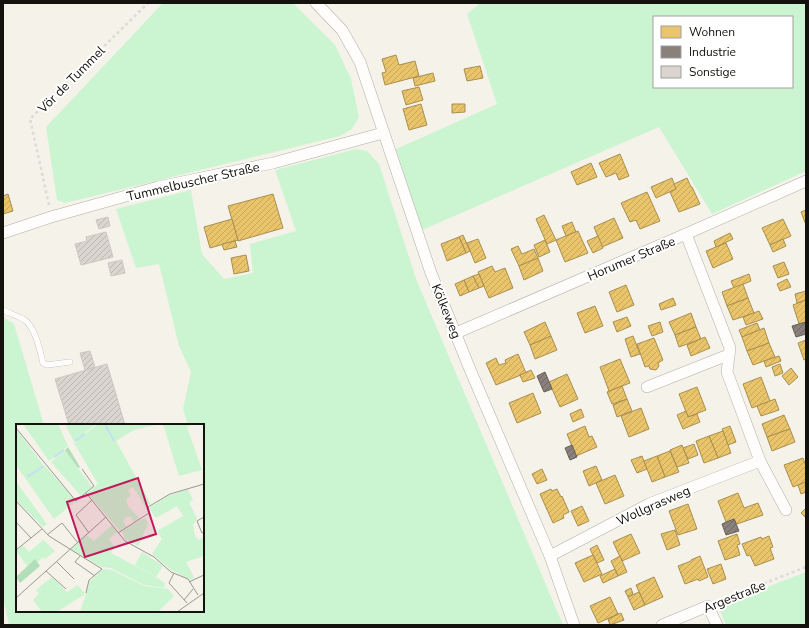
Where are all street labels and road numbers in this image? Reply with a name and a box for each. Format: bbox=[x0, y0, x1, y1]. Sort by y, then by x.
street label: Vör de Tummel bbox=[33, 42, 109, 118]
street label: Tummelbuscher Straße bbox=[125, 158, 261, 206]
street label: Horumer Straße bbox=[585, 232, 678, 286]
street label: Kölkeweg bbox=[427, 281, 465, 341]
street label: Wollgrasweg bbox=[614, 482, 693, 530]
street label: Argestraße bbox=[701, 576, 768, 618]

